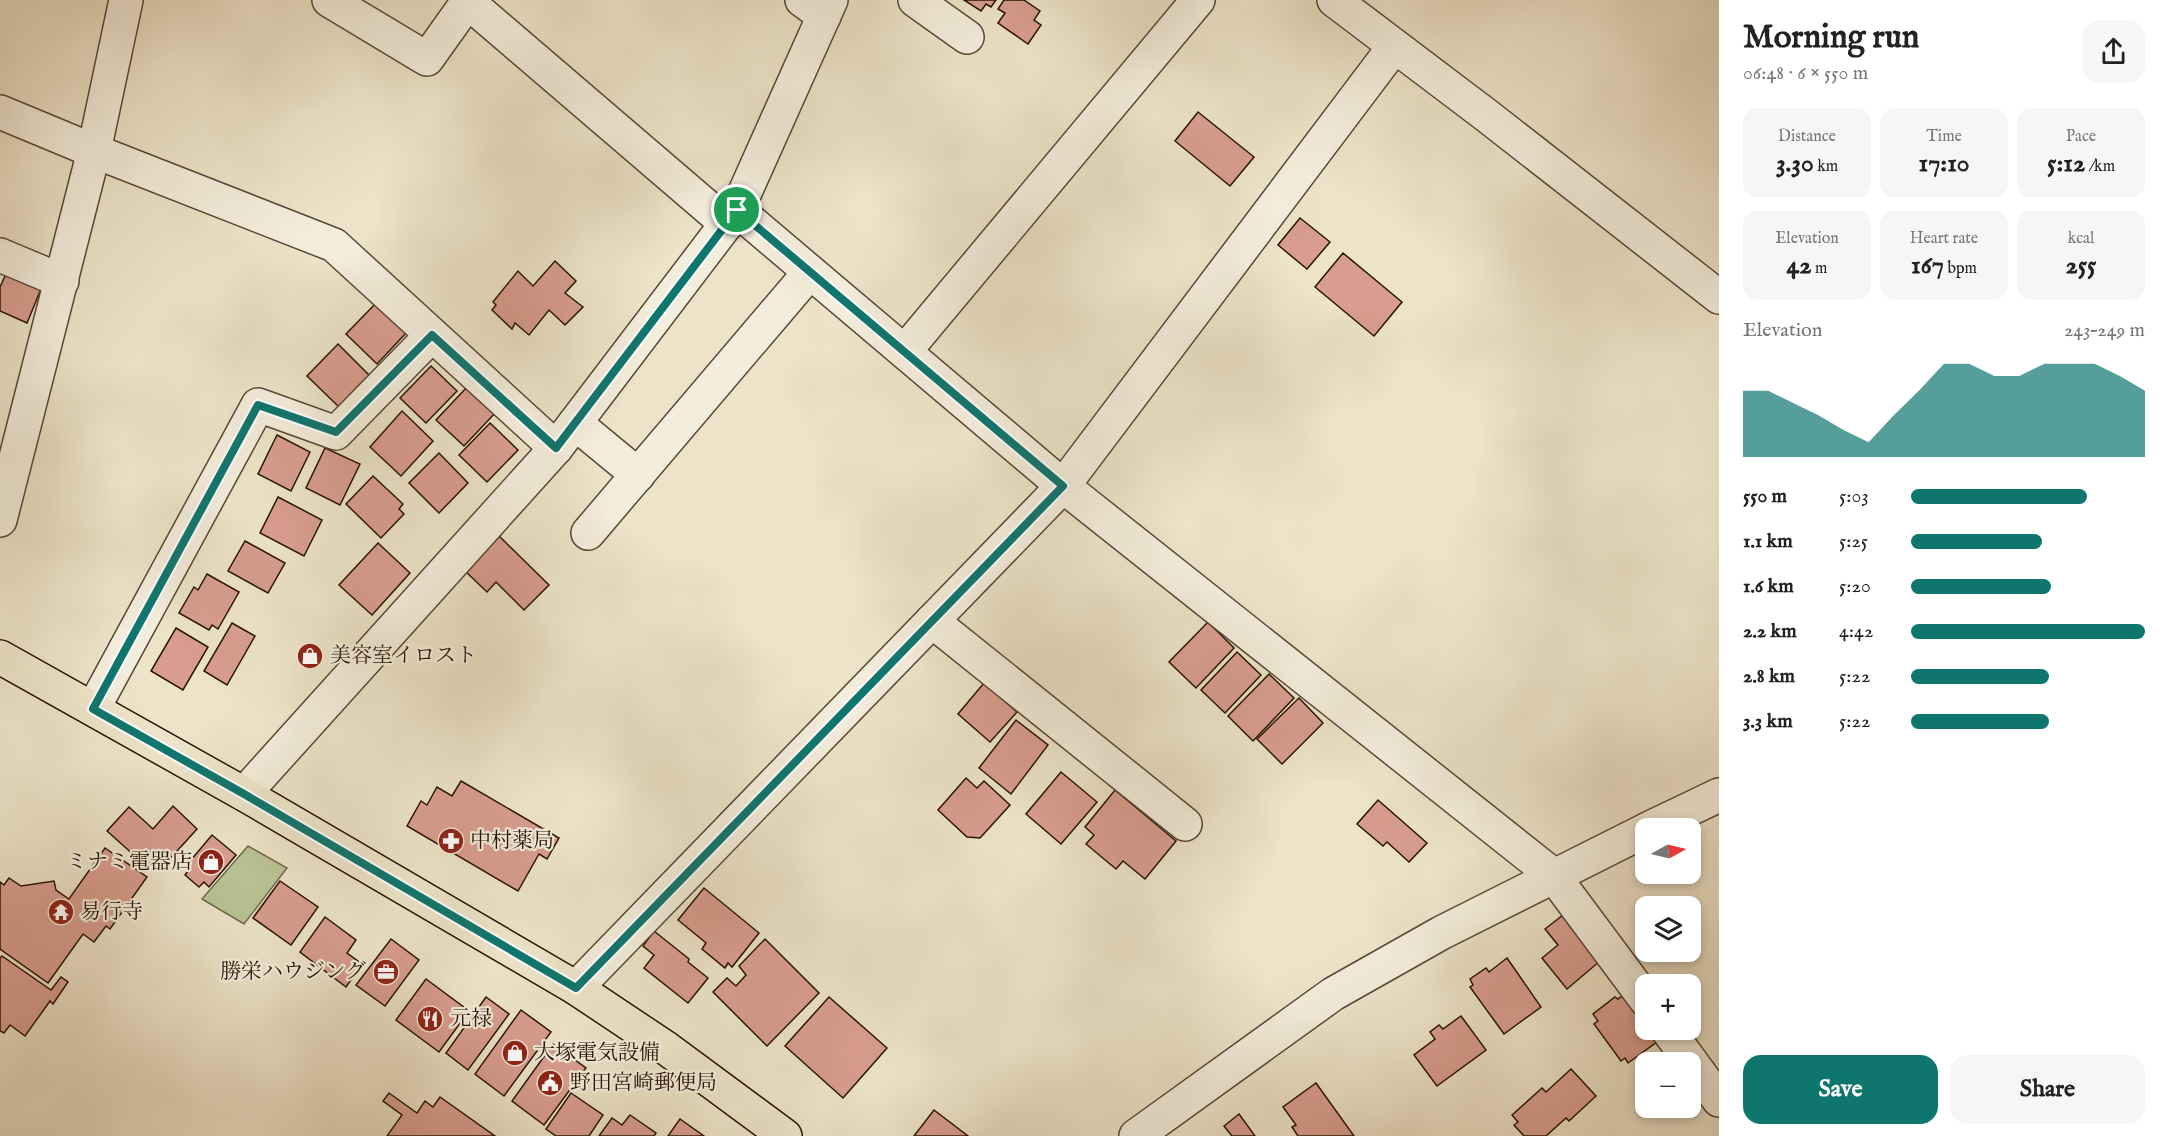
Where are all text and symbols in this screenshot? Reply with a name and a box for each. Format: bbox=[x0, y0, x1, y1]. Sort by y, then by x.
text: Morning run bbox=[1743, 17, 1919, 59]
button: share bbox=[2082, 20, 2145, 83]
text: 06:48 · 6 × 550 m bbox=[1743, 61, 1868, 86]
text: Distance bbox=[1778, 127, 1836, 147]
text: Time bbox=[1926, 127, 1962, 147]
text: Pace bbox=[2066, 127, 2096, 147]
text: 3.30 bbox=[1776, 147, 1814, 180]
text: 17:10 bbox=[1918, 147, 1970, 180]
text: 5:12 bbox=[2047, 147, 2085, 180]
text: km bbox=[1814, 157, 1838, 177]
text: /km bbox=[2085, 157, 2115, 177]
pin bbox=[711, 184, 762, 235]
icon: arrive bbox=[720, 193, 753, 226]
text: Elevation bbox=[1775, 229, 1839, 249]
text: Heart rate bbox=[1910, 229, 1978, 249]
text: kcal bbox=[2068, 229, 2094, 249]
text: 42 bbox=[1787, 249, 1812, 282]
text: 167 bbox=[1911, 249, 1944, 282]
text: 255 bbox=[2066, 249, 2096, 282]
text: m bbox=[1812, 259, 1827, 279]
text: bpm bbox=[1944, 259, 1977, 279]
text: Elevation bbox=[1743, 318, 1822, 343]
text: 243–249 m bbox=[2064, 318, 2145, 343]
text: 550 m bbox=[1743, 484, 1787, 509]
text: 5:03 bbox=[1839, 484, 1869, 509]
text: 1.1 km bbox=[1743, 529, 1793, 554]
text: 5:25 bbox=[1839, 529, 1868, 554]
text: 1.6 km bbox=[1743, 574, 1794, 599]
text: 5:20 bbox=[1839, 574, 1871, 599]
text: 2.2 km bbox=[1743, 619, 1797, 644]
text: 4:42 bbox=[1839, 619, 1873, 644]
shop icon: 美容室イロスト bbox=[295, 641, 325, 671]
place label: 美容室イロスト bbox=[330, 643, 477, 670]
text: 2.8 km bbox=[1743, 664, 1795, 689]
text: 5:22 bbox=[1839, 664, 1870, 689]
text: 3.3 km bbox=[1743, 709, 1793, 734]
text: 5:22 bbox=[1839, 709, 1870, 734]
north arrow bbox=[1635, 818, 1701, 884]
map controls bbox=[1635, 818, 1701, 1118]
pharmacy icon: 中村薬局 bbox=[436, 826, 466, 856]
place label: 中村薬局 bbox=[470, 828, 554, 855]
shop icon: ミナミ電器店 bbox=[196, 847, 226, 877]
place label: ミナミ電器店 bbox=[66, 849, 192, 876]
button: layers bbox=[1635, 896, 1701, 962]
temple icon: 易行寺 bbox=[46, 897, 76, 927]
place label: 易行寺 bbox=[80, 899, 143, 926]
office icon: 勝栄ハウジング bbox=[371, 957, 401, 987]
place label: 勝栄ハウジング bbox=[220, 959, 366, 986]
button: + bbox=[1635, 974, 1701, 1040]
restaurant icon: 元禄 bbox=[415, 1004, 445, 1034]
place label: 元禄 bbox=[450, 1006, 492, 1033]
shop icon: 大塚電気設備 bbox=[500, 1038, 530, 1068]
place label: 大塚電気設備 bbox=[534, 1040, 660, 1067]
button: − bbox=[1635, 1052, 1701, 1118]
button: Save bbox=[1743, 1055, 1938, 1124]
button: Share bbox=[1950, 1055, 2145, 1124]
public building icon: 野田宮崎郵便局 bbox=[535, 1068, 565, 1098]
place label: 野田宮崎郵便局 bbox=[570, 1070, 717, 1097]

